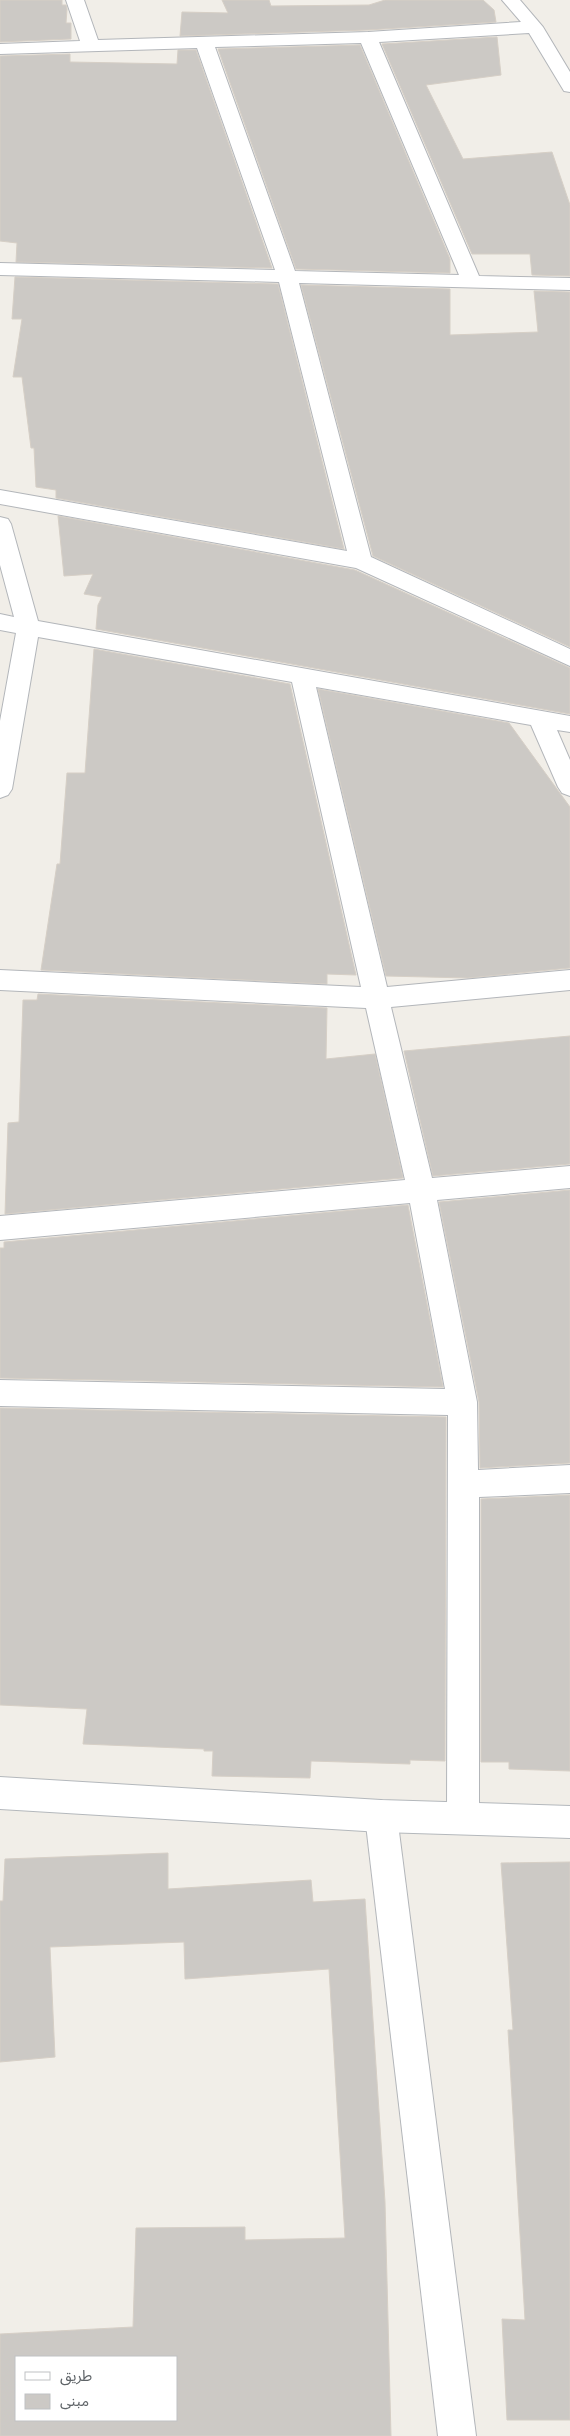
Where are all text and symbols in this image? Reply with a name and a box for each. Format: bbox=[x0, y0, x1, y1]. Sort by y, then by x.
legend bbox=[15, 2356, 178, 2421]
text: طريق bbox=[60, 2367, 92, 2386]
text: مبنى bbox=[60, 2392, 89, 2410]

